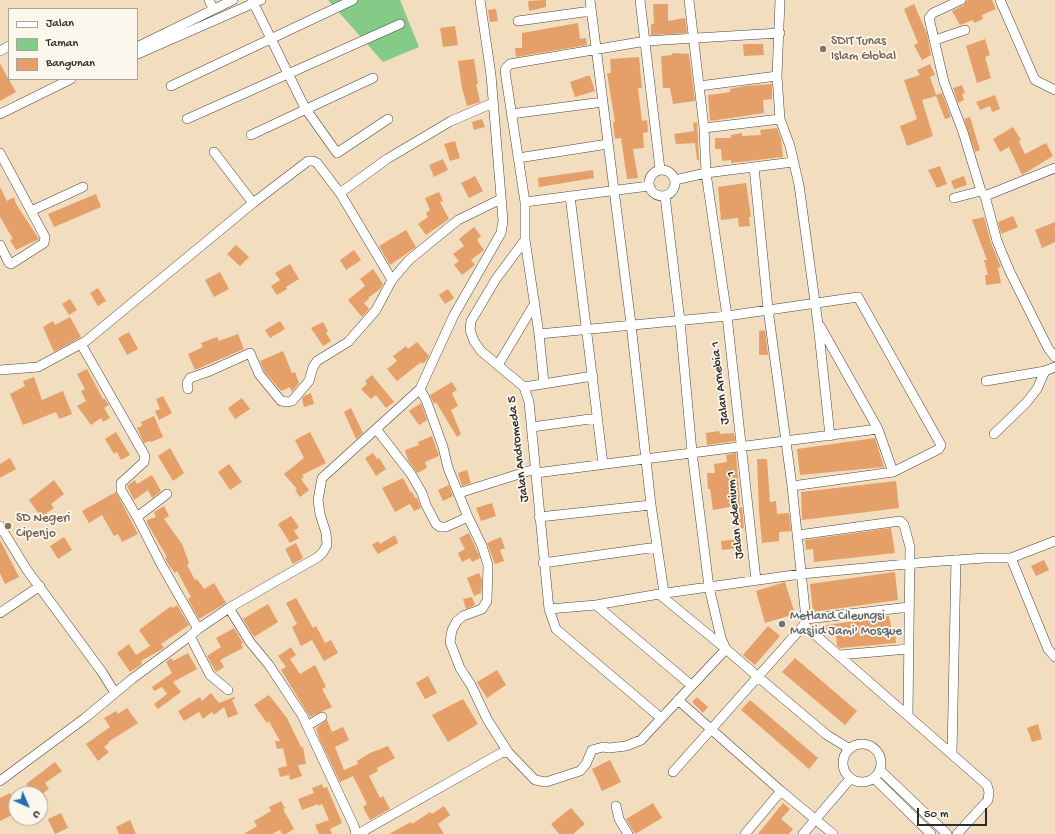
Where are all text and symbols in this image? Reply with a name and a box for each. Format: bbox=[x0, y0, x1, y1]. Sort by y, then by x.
legend bbox=[8, 8, 138, 80]
text: Jalan bbox=[46, 17, 74, 31]
place label: SDIT Tunas Islam Global bbox=[831, 34, 896, 65]
text: Taman bbox=[46, 37, 78, 51]
marker: SDIT Tunas Islam Global bbox=[818, 44, 828, 54]
text: Bangunan bbox=[46, 57, 95, 71]
street label: Jalan Arnebia 1 bbox=[708, 340, 734, 426]
street label: Jalan Andromeda 5 bbox=[505, 395, 533, 503]
street label: Jalan Adenium 1 bbox=[724, 470, 748, 560]
place label: SD Negeri Cipenjo bbox=[16, 511, 70, 542]
marker: SD Negeri Cipenjo bbox=[3, 521, 13, 531]
place label: Metland Cileungsi Masjid Jami' Mosque bbox=[790, 609, 902, 640]
marker: Metland Cileungsi Masjid Jami' Mosque bbox=[777, 619, 787, 629]
north arrow bbox=[8, 786, 48, 826]
scale bar bbox=[919, 800, 989, 826]
text: U bbox=[29, 807, 42, 820]
text: 50 m bbox=[924, 808, 949, 822]

